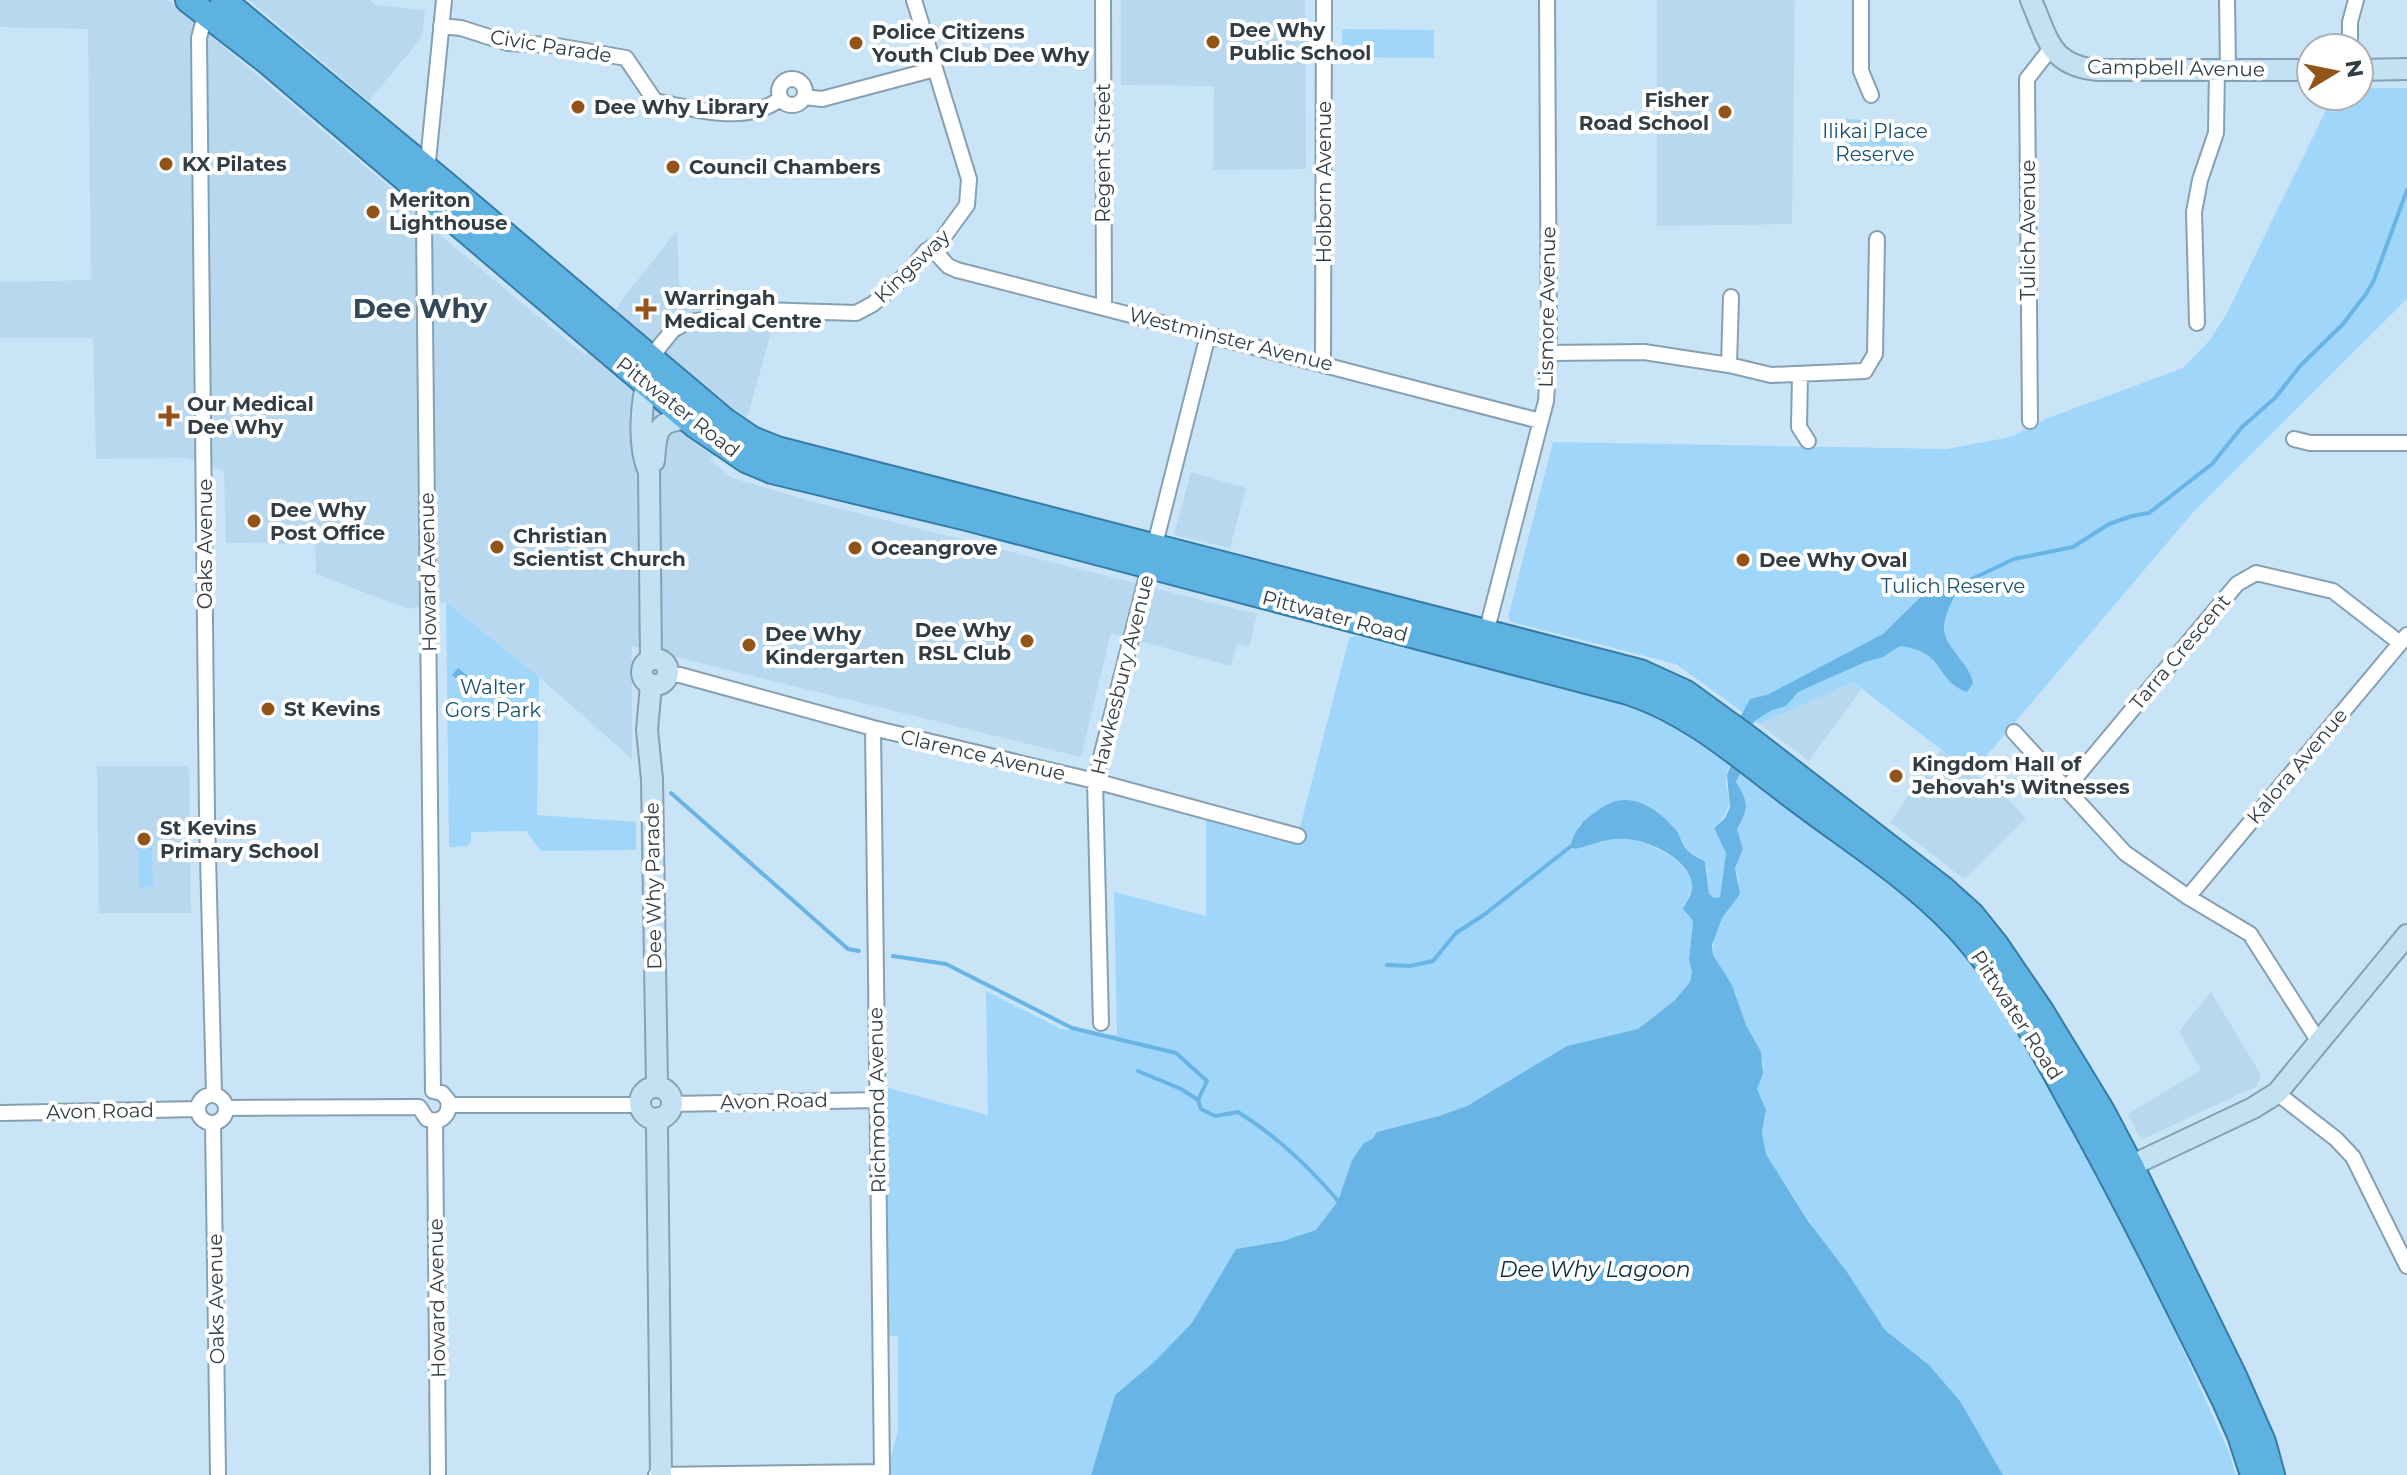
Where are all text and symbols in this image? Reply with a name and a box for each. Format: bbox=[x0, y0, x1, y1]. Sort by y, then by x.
place label: Dee Why Public School bbox=[1229, 18, 1371, 65]
place label: Police Citizens Youth Club Dee Why bbox=[871, 20, 1090, 67]
street label: Civic Parade bbox=[488, 25, 614, 67]
north arrow bbox=[2295, 32, 2375, 112]
marker: Dee Why Public School bbox=[1204, 33, 1222, 51]
marker: Police Citizens Youth Club Dee Why bbox=[847, 34, 865, 52]
street label: Campbell Avenue bbox=[2087, 54, 2265, 82]
text: N bbox=[2339, 58, 2369, 80]
street label: Regent Street bbox=[1091, 83, 1115, 223]
place label: Fisher Road School bbox=[1579, 88, 1709, 135]
place label: Dee Why Library bbox=[594, 95, 770, 119]
marker: Dee Why Library bbox=[569, 98, 587, 116]
street label: Holborn Avenue bbox=[1312, 101, 1336, 263]
marker: Fisher Road School bbox=[1716, 103, 1734, 121]
park label: Ilikai Place Reserve bbox=[1822, 119, 1928, 166]
place label: KX Pilates bbox=[182, 152, 287, 176]
marker: KX Pilates bbox=[157, 155, 175, 173]
place label: Council Chambers bbox=[689, 155, 881, 179]
marker: Council Chambers bbox=[664, 158, 682, 176]
street label: Tulich Avenue bbox=[2016, 160, 2040, 300]
place label: Meriton Lighthouse bbox=[389, 188, 508, 235]
marker: Meriton Lighthouse bbox=[364, 203, 382, 221]
street label: Kingsway bbox=[869, 224, 955, 308]
street label: Lismore Avenue bbox=[1534, 226, 1560, 388]
place label: Warringah Medical Centre bbox=[664, 286, 822, 333]
district label: Dee Why bbox=[353, 291, 488, 325]
marker: Warringah Medical Centre bbox=[635, 298, 657, 320]
street label: Westminster Avenue bbox=[1126, 302, 1336, 376]
street label: Pittwater Road bbox=[612, 351, 744, 463]
place label: Our Medical Dee Why bbox=[187, 392, 314, 439]
marker: Our Medical Dee Why bbox=[158, 405, 180, 427]
street label: Oaks Avenue bbox=[193, 479, 217, 609]
street label: Howard Avenue bbox=[415, 492, 441, 652]
place label: Dee Why Post Office bbox=[270, 498, 385, 545]
marker: Dee Why Post Office bbox=[245, 512, 263, 530]
place label: Christian Scientist Church bbox=[513, 524, 686, 571]
place label: Oceangrove bbox=[871, 536, 998, 560]
marker: Christian Scientist Church bbox=[488, 538, 506, 556]
marker: Oceangrove bbox=[846, 539, 864, 557]
place label: Dee Why Oval bbox=[1759, 548, 1908, 572]
marker: Dee Why Oval bbox=[1734, 551, 1752, 569]
street label: Hawkesbury Avenue bbox=[1086, 573, 1158, 777]
park label: Tulich Reserve bbox=[1881, 574, 2025, 598]
street label: Pittwater Road bbox=[1260, 585, 1410, 647]
street label: Tarra Crescent bbox=[2125, 589, 2235, 715]
place label: Dee Why RSL Club bbox=[915, 618, 1012, 665]
place label: Dee Why Kindergarten bbox=[765, 622, 905, 669]
marker: Dee Why RSL Club bbox=[1018, 632, 1036, 650]
marker: Dee Why Kindergarten bbox=[740, 636, 758, 654]
park label: Walter Gors Park bbox=[445, 675, 541, 722]
place label: St Kevins bbox=[284, 697, 381, 721]
marker: St Kevins bbox=[259, 700, 277, 718]
street label: Kalora Avenue bbox=[2242, 703, 2352, 829]
street label: Clarence Avenue bbox=[898, 724, 1068, 786]
place label: Kingdom Hall of Jehovah's Witnesses bbox=[1911, 752, 2130, 799]
marker: Kingdom Hall of Jehovah's Witnesses bbox=[1887, 767, 1905, 785]
street label: Dee Why Parade bbox=[640, 802, 666, 970]
place label: St Kevins Primary School bbox=[160, 816, 319, 863]
marker: St Kevins Primary School bbox=[135, 830, 153, 848]
street label: Pittwater Road bbox=[1966, 946, 2068, 1084]
street label: Richmond Avenue bbox=[863, 1007, 891, 1193]
street label: Avon Road bbox=[720, 1088, 828, 1114]
street label: Avon Road bbox=[46, 1098, 154, 1124]
street label: Howard Avenue bbox=[424, 1218, 450, 1378]
street label: Oaks Avenue bbox=[203, 1233, 229, 1365]
water label: Dee Why Lagoon bbox=[1499, 1256, 1691, 1283]

